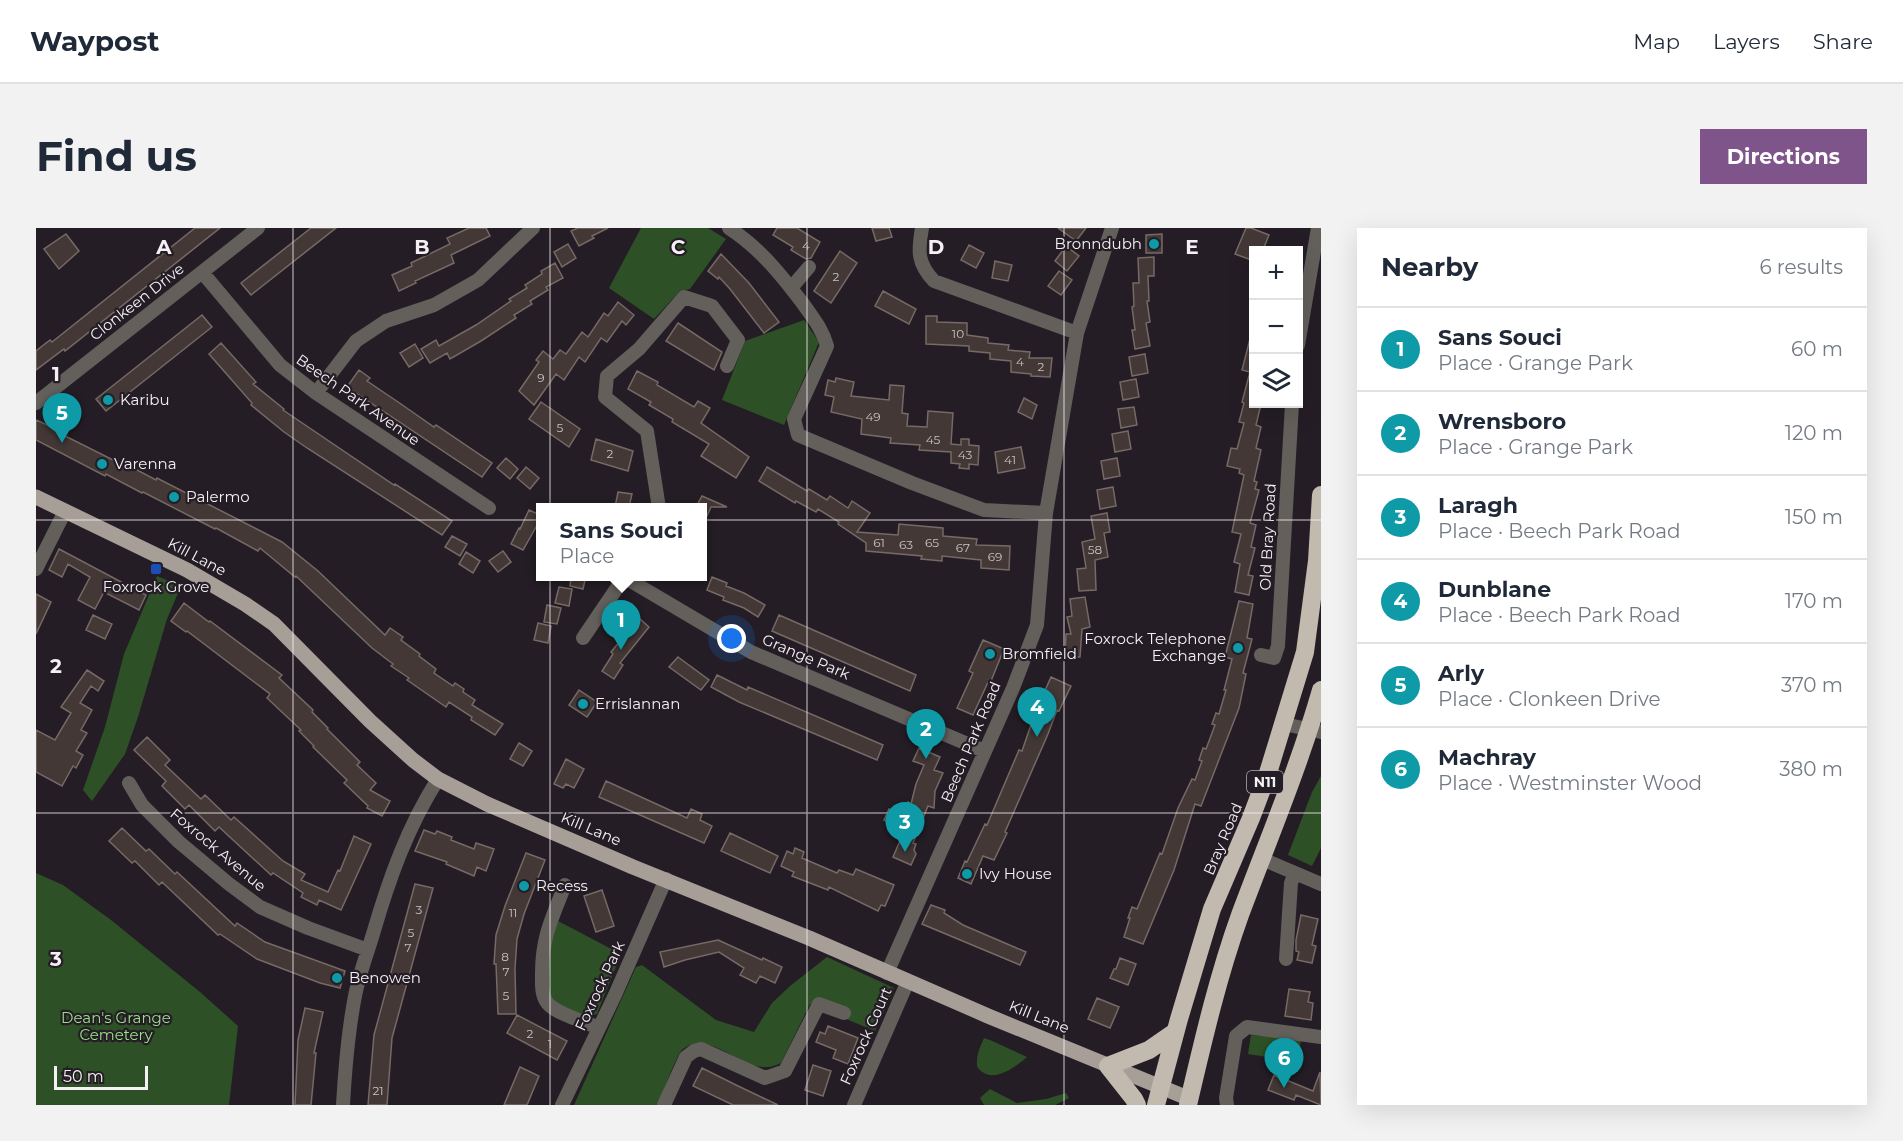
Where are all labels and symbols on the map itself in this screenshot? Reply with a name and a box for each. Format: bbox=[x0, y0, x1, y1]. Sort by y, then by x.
place label: Bronndubh bbox=[1055, 234, 1142, 253]
text: A bbox=[155, 235, 172, 259]
text: B bbox=[414, 235, 430, 259]
text: C bbox=[671, 235, 686, 259]
text: D bbox=[928, 235, 944, 259]
text: E bbox=[1185, 235, 1199, 259]
marker: Bronndubh bbox=[1147, 237, 1161, 251]
house number: 4 bbox=[802, 238, 810, 253]
street label: Clonkeen Drive bbox=[86, 259, 188, 344]
house number: 2 bbox=[833, 269, 840, 284]
house number: 10 bbox=[952, 326, 964, 341]
street label: Beech Park Avenue bbox=[293, 350, 424, 449]
house number: 4 bbox=[1016, 354, 1024, 369]
house number: 2 bbox=[1038, 359, 1045, 374]
text: 1 bbox=[52, 362, 60, 386]
house number: 9 bbox=[537, 370, 545, 385]
place label: Karibu bbox=[120, 390, 170, 409]
marker: Karibu bbox=[101, 393, 115, 407]
pin: 5 bbox=[42, 394, 82, 443]
house number: 49 bbox=[865, 409, 881, 424]
house number: 5 bbox=[557, 420, 564, 435]
house number: 45 bbox=[926, 432, 941, 447]
house number: 2 bbox=[607, 446, 614, 461]
house number: 43 bbox=[958, 447, 972, 462]
house number: 41 bbox=[1004, 452, 1016, 467]
place label: Varenna bbox=[114, 454, 177, 473]
marker: Varenna bbox=[95, 457, 109, 471]
street label: Old Bray Road bbox=[1255, 483, 1280, 591]
place label: Palermo bbox=[186, 487, 250, 506]
marker: Palermo bbox=[167, 490, 181, 504]
street label: Kill Lane bbox=[165, 533, 230, 580]
house number: 61 bbox=[873, 535, 885, 550]
house number: 65 bbox=[925, 535, 939, 550]
house number: 63 bbox=[899, 537, 913, 552]
house number: 67 bbox=[956, 540, 970, 555]
house number: 58 bbox=[1088, 542, 1103, 557]
house number: 69 bbox=[988, 549, 1002, 564]
marker: Foxrock Grove bbox=[149, 562, 163, 576]
place label: Foxrock Grove bbox=[103, 577, 209, 596]
pin: 1 bbox=[602, 600, 640, 650]
your location bbox=[717, 624, 746, 653]
place label: Foxrock Telephone Exchange bbox=[1084, 629, 1226, 665]
street label: Grange Park bbox=[759, 630, 853, 684]
marker: Foxrock Telephone Exchange bbox=[1231, 641, 1245, 655]
place label: Bromfield bbox=[1002, 644, 1077, 663]
marker: Bromfield bbox=[983, 647, 997, 661]
text: 2 bbox=[50, 654, 62, 678]
street label: Beech Park Road bbox=[937, 679, 1005, 805]
pin: 4 bbox=[1018, 688, 1056, 737]
place label: Errislannan bbox=[595, 694, 680, 713]
marker: Errislannan bbox=[576, 697, 590, 711]
pin: 2 bbox=[906, 710, 946, 759]
road number: N11 bbox=[1247, 771, 1283, 793]
street label: Bray Road bbox=[1199, 800, 1246, 878]
pin: 3 bbox=[886, 802, 924, 852]
street label: Foxrock Avenue bbox=[166, 804, 270, 895]
street label: Kill Lane bbox=[558, 807, 624, 850]
place label: Ivy House bbox=[979, 864, 1052, 883]
marker: Ivy House bbox=[960, 867, 974, 881]
place label: Recess bbox=[536, 876, 588, 895]
marker: Recess bbox=[517, 879, 531, 893]
house number: 3 bbox=[416, 902, 423, 917]
house number: 11 bbox=[509, 905, 517, 920]
house number: 5 bbox=[408, 925, 415, 940]
street label: Foxrock Park bbox=[570, 938, 629, 1034]
house number: 7 bbox=[404, 940, 412, 955]
text: 3 bbox=[49, 947, 62, 971]
house number: 8 bbox=[501, 949, 509, 964]
house number: 7 bbox=[502, 964, 510, 979]
place label: Benowen bbox=[349, 968, 421, 987]
marker: Benowen bbox=[330, 971, 344, 985]
street label: Foxrock Court bbox=[836, 984, 896, 1088]
house number: 5 bbox=[503, 988, 510, 1003]
street label: Kill Lane bbox=[1006, 996, 1072, 1037]
park label: Dean's Grange Cemetery bbox=[61, 1008, 171, 1044]
house number: 2 bbox=[527, 1026, 534, 1041]
house number: 1 bbox=[548, 1036, 552, 1051]
pin: 6 bbox=[1264, 1038, 1304, 1088]
scale bar bbox=[54, 1063, 148, 1090]
house number: 21 bbox=[372, 1083, 384, 1098]

